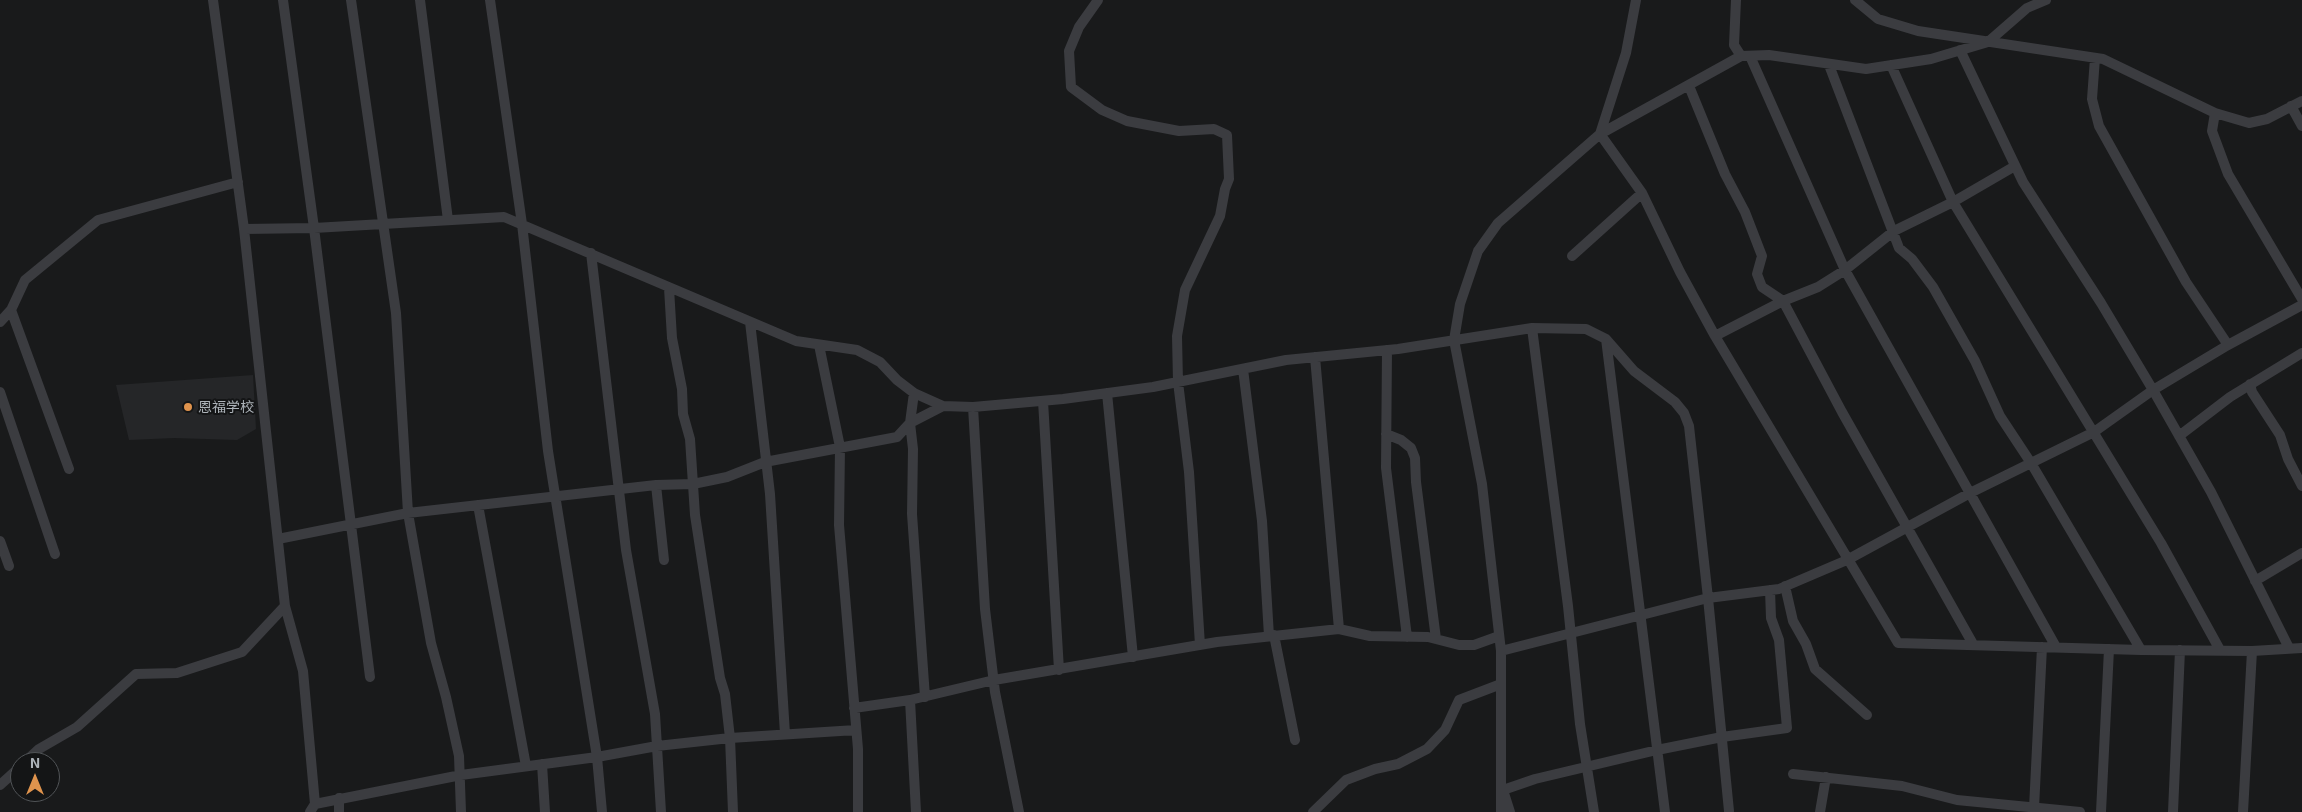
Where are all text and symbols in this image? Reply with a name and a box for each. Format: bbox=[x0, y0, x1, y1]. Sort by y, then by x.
place label: 恩福学校 bbox=[198, 399, 254, 415]
marker: 恩福学校 bbox=[182, 401, 194, 413]
north arrow bbox=[10, 752, 60, 802]
text: N bbox=[30, 754, 40, 771]

